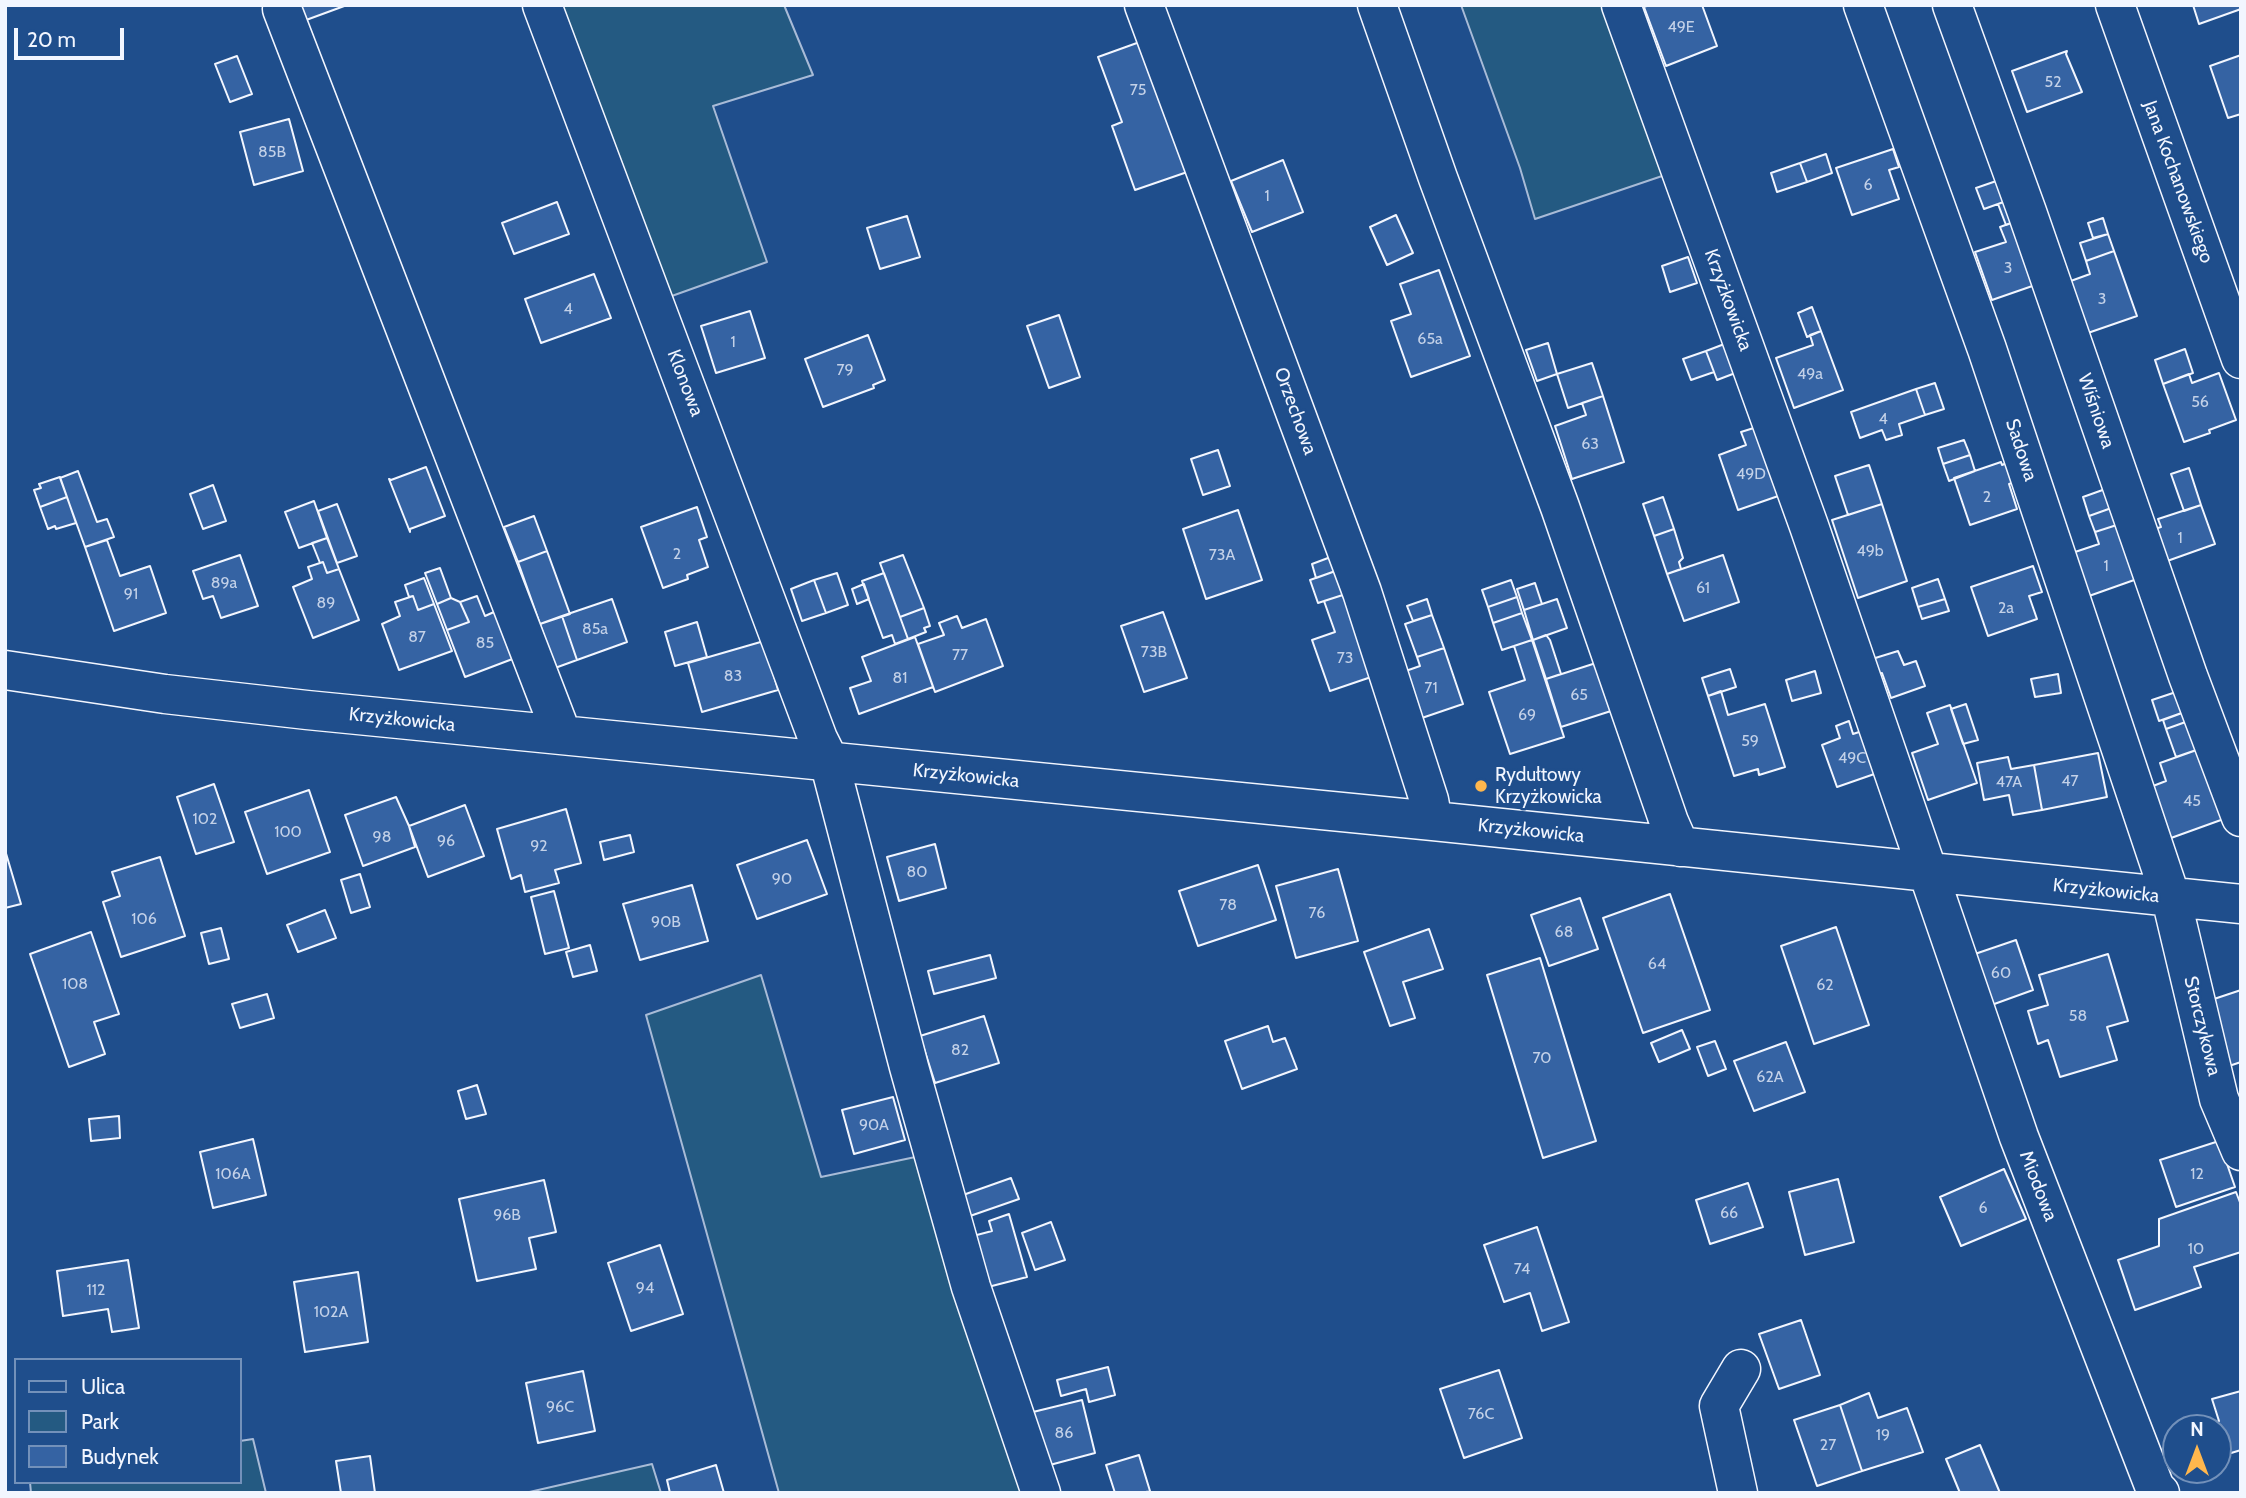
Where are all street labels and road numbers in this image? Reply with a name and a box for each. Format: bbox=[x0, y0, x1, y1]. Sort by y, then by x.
street label: Jana Kochanowskiego bbox=[2138, 98, 2218, 266]
street label: Krzyżkowicka bbox=[1699, 246, 1757, 354]
street label: Klonowa bbox=[662, 347, 708, 419]
street label: Orzechowa bbox=[1269, 364, 1321, 458]
street label: Wiśniowa bbox=[2073, 371, 2119, 451]
street label: Sadowa bbox=[2000, 416, 2042, 484]
street label: Krzyżkowicka bbox=[348, 703, 456, 737]
street label: Krzyżkowicka bbox=[912, 759, 1020, 793]
street label: Krzyżkowicka bbox=[1477, 814, 1585, 848]
street label: Krzyżkowicka bbox=[2052, 874, 2160, 908]
street label: Storczykowa bbox=[2179, 974, 2225, 1078]
street label: Miodowa bbox=[2014, 1148, 2062, 1224]

